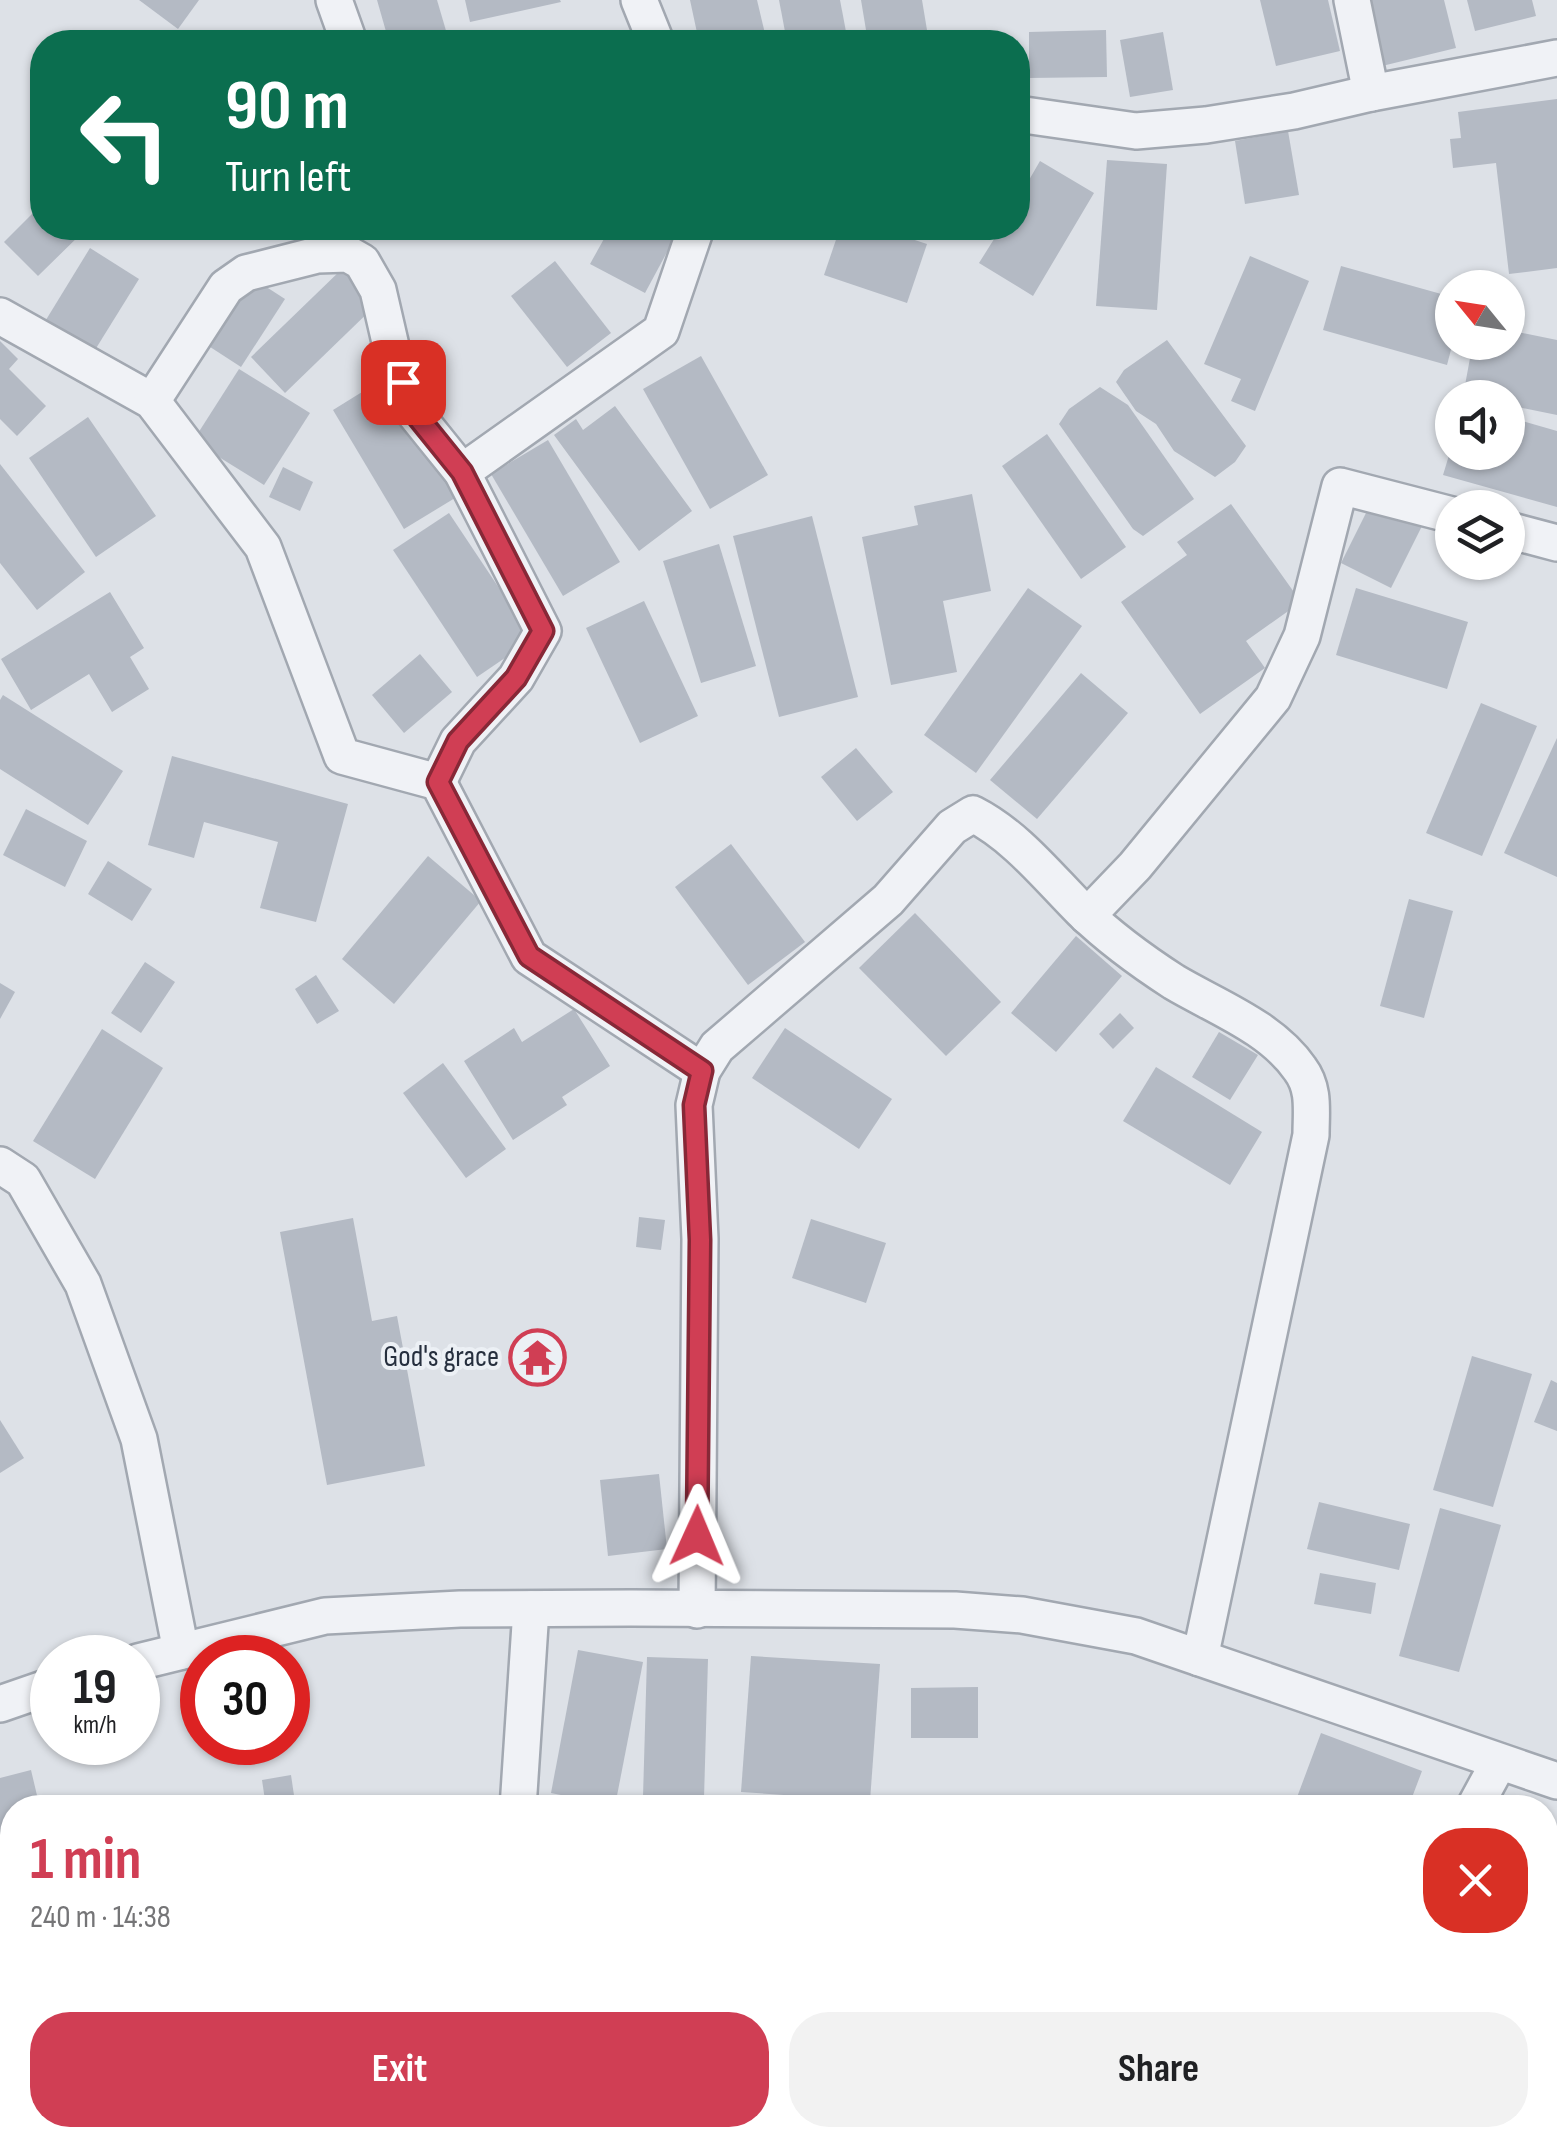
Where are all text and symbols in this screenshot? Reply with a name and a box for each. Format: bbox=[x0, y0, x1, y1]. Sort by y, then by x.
text: 90 m bbox=[225, 65, 349, 149]
icon: left bbox=[60, 70, 190, 200]
text: Turn left bbox=[225, 150, 351, 205]
north arrow bbox=[1435, 270, 1525, 360]
map controls bbox=[1435, 270, 1525, 580]
pin bbox=[361, 340, 446, 425]
icon: arrive bbox=[376, 355, 431, 410]
button: sound bbox=[1435, 380, 1525, 470]
button: layers bbox=[1435, 490, 1525, 580]
temple icon: God's grace bbox=[508, 1327, 568, 1387]
place label: God's grace bbox=[383, 1339, 499, 1375]
position arrow bbox=[645, 1484, 749, 1588]
speed limit sign: 30 bbox=[180, 1635, 310, 1765]
text: 19 bbox=[73, 1658, 117, 1718]
text: km/h bbox=[73, 1710, 117, 1741]
text: 1 min bbox=[30, 1824, 142, 1896]
button: close bbox=[1423, 1828, 1528, 1933]
text: 240 m · 14:38 bbox=[30, 1898, 171, 1937]
button: Exit bbox=[30, 2012, 769, 2127]
button: Share bbox=[789, 2012, 1528, 2127]

